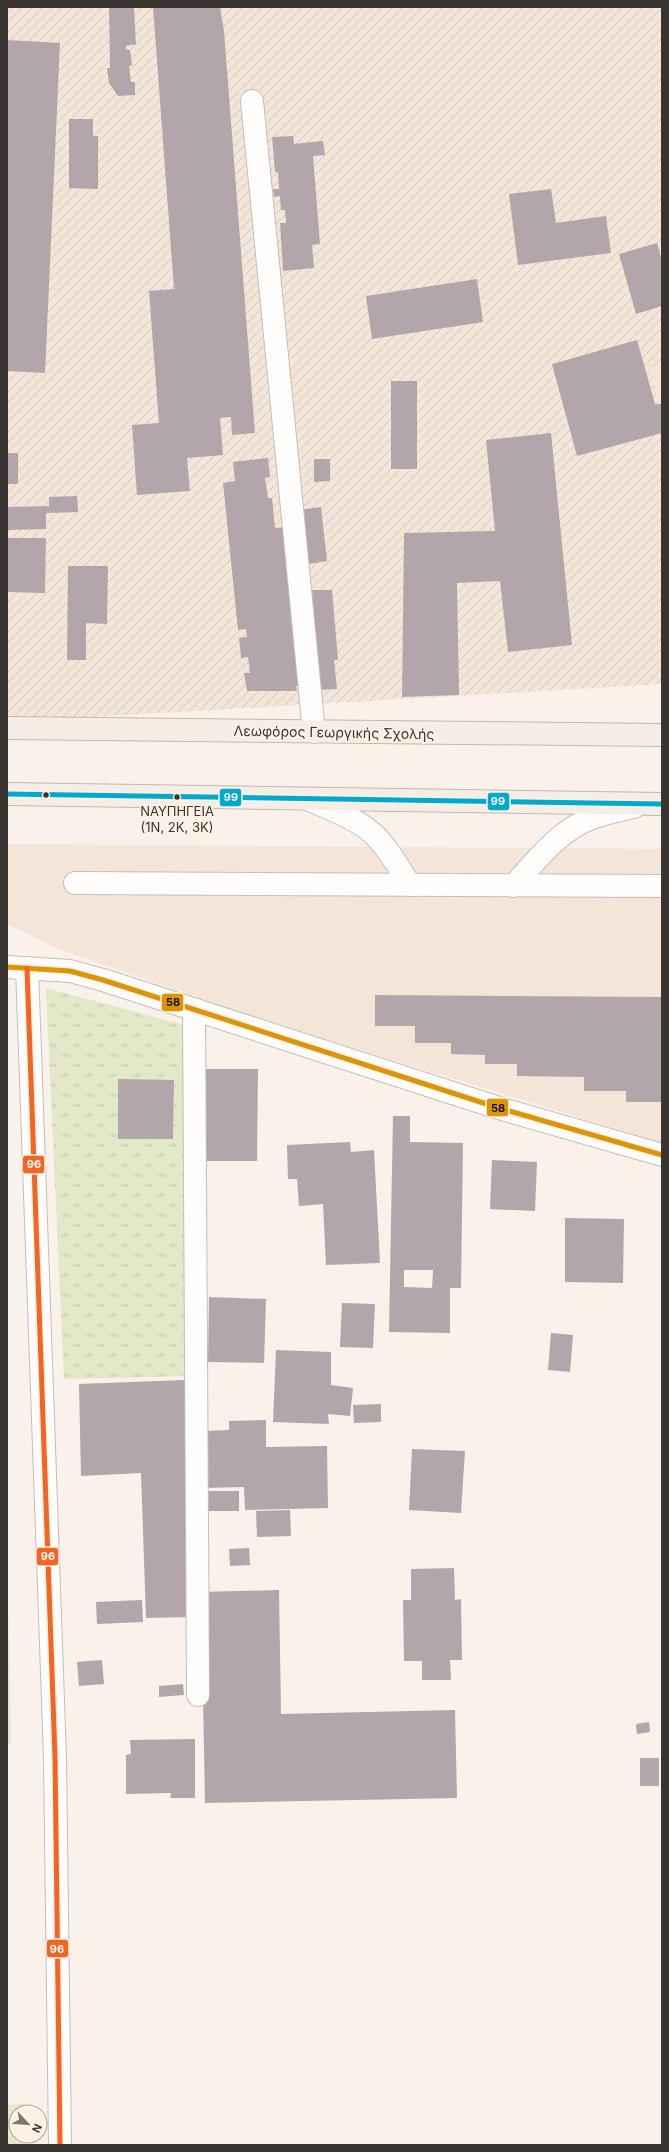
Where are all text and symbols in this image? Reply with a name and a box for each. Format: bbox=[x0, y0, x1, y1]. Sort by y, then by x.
street label: Λεωφόρος Γεωργικής Σχολής bbox=[233, 722, 435, 742]
line badge: 99 bbox=[219, 788, 242, 807]
unlabelled marker bbox=[41, 790, 51, 800]
text: 99 bbox=[224, 790, 238, 804]
marker: ΝΑΥΠΗΓΕΙΑ (1Ν, 2Κ, 3Κ) bbox=[172, 792, 182, 802]
line badge: 99 bbox=[487, 792, 510, 811]
text: 99 bbox=[491, 794, 505, 808]
place label: ΝΑΥΠΗΓΕΙΑ (1Ν, 2Κ, 3Κ) bbox=[140, 803, 214, 835]
line badge: 58 bbox=[161, 993, 184, 1012]
text: 58 bbox=[166, 995, 180, 1009]
line badge: 58 bbox=[486, 1098, 509, 1117]
text: 58 bbox=[491, 1101, 505, 1115]
line badge: 96 bbox=[22, 1155, 45, 1174]
text: 96 bbox=[27, 1157, 41, 1171]
line badge: 96 bbox=[36, 1547, 59, 1566]
text: 96 bbox=[41, 1549, 55, 1563]
line badge: 96 bbox=[46, 1939, 69, 1958]
text: 96 bbox=[50, 1942, 64, 1956]
north arrow bbox=[8, 2104, 48, 2144]
text: N bbox=[29, 2122, 45, 2135]

